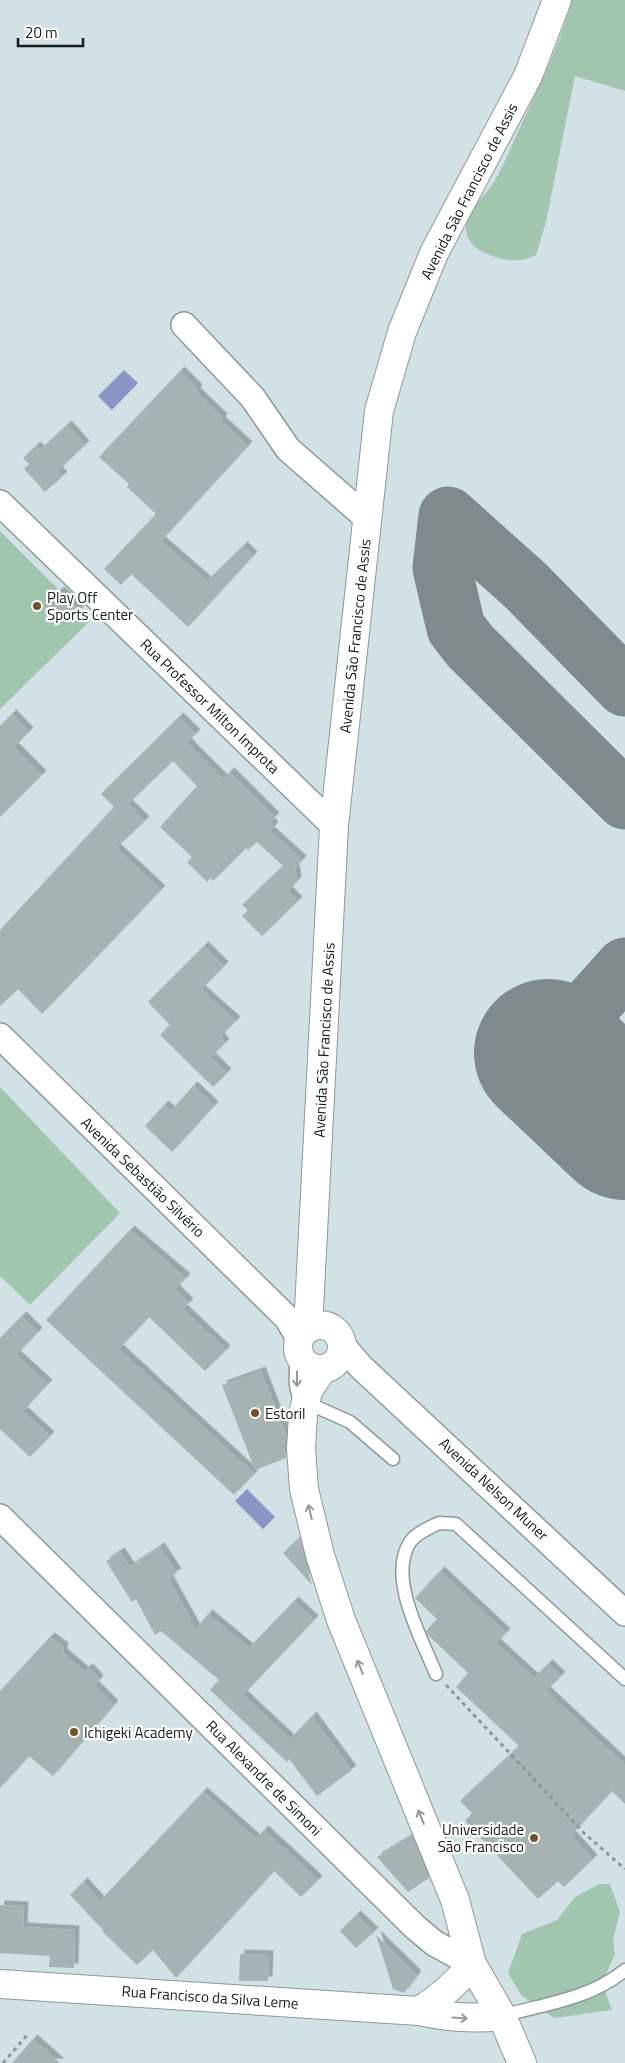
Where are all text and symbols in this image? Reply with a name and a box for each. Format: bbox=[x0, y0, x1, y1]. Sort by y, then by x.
scale bar bbox=[18, 15, 82, 47]
text: 20 m bbox=[25, 21, 58, 44]
street label: Avenida São Francisco de Assis bbox=[414, 99, 524, 283]
street label: Avenida São Francisco de Assis bbox=[333, 538, 377, 734]
place label: Play Off Sports Center bbox=[47, 586, 133, 626]
marker: Play Off Sports Center bbox=[31, 600, 43, 612]
street label: Rua Professor Milton Improta bbox=[135, 633, 285, 779]
street label: Avenida São Francisco de Assis bbox=[307, 942, 341, 1138]
street label: Avenida Sebastião Silvério bbox=[76, 1112, 210, 1243]
one-way arrow bbox=[292, 1370, 301, 1386]
place label: Estoril bbox=[265, 1402, 305, 1425]
marker: Estoril bbox=[249, 1407, 261, 1419]
street label: Avenida Nelson Muner bbox=[434, 1432, 554, 1546]
one-way arrow bbox=[305, 1505, 314, 1521]
one-way arrow bbox=[355, 1659, 364, 1675]
street label: Rua Alexandre de Simoni bbox=[201, 1715, 327, 1841]
place label: Ichigeki Academy bbox=[84, 1721, 193, 1744]
marker: Ichigeki Academy bbox=[68, 1726, 80, 1738]
one-way arrow bbox=[416, 1810, 426, 1825]
place label: Universidade São Francisco bbox=[438, 1818, 524, 1858]
marker: Universidade São Francisco bbox=[528, 1832, 540, 1844]
street label: Rua Francisco da Silva Leme bbox=[121, 1979, 299, 2015]
one-way arrow bbox=[452, 2013, 468, 2023]

